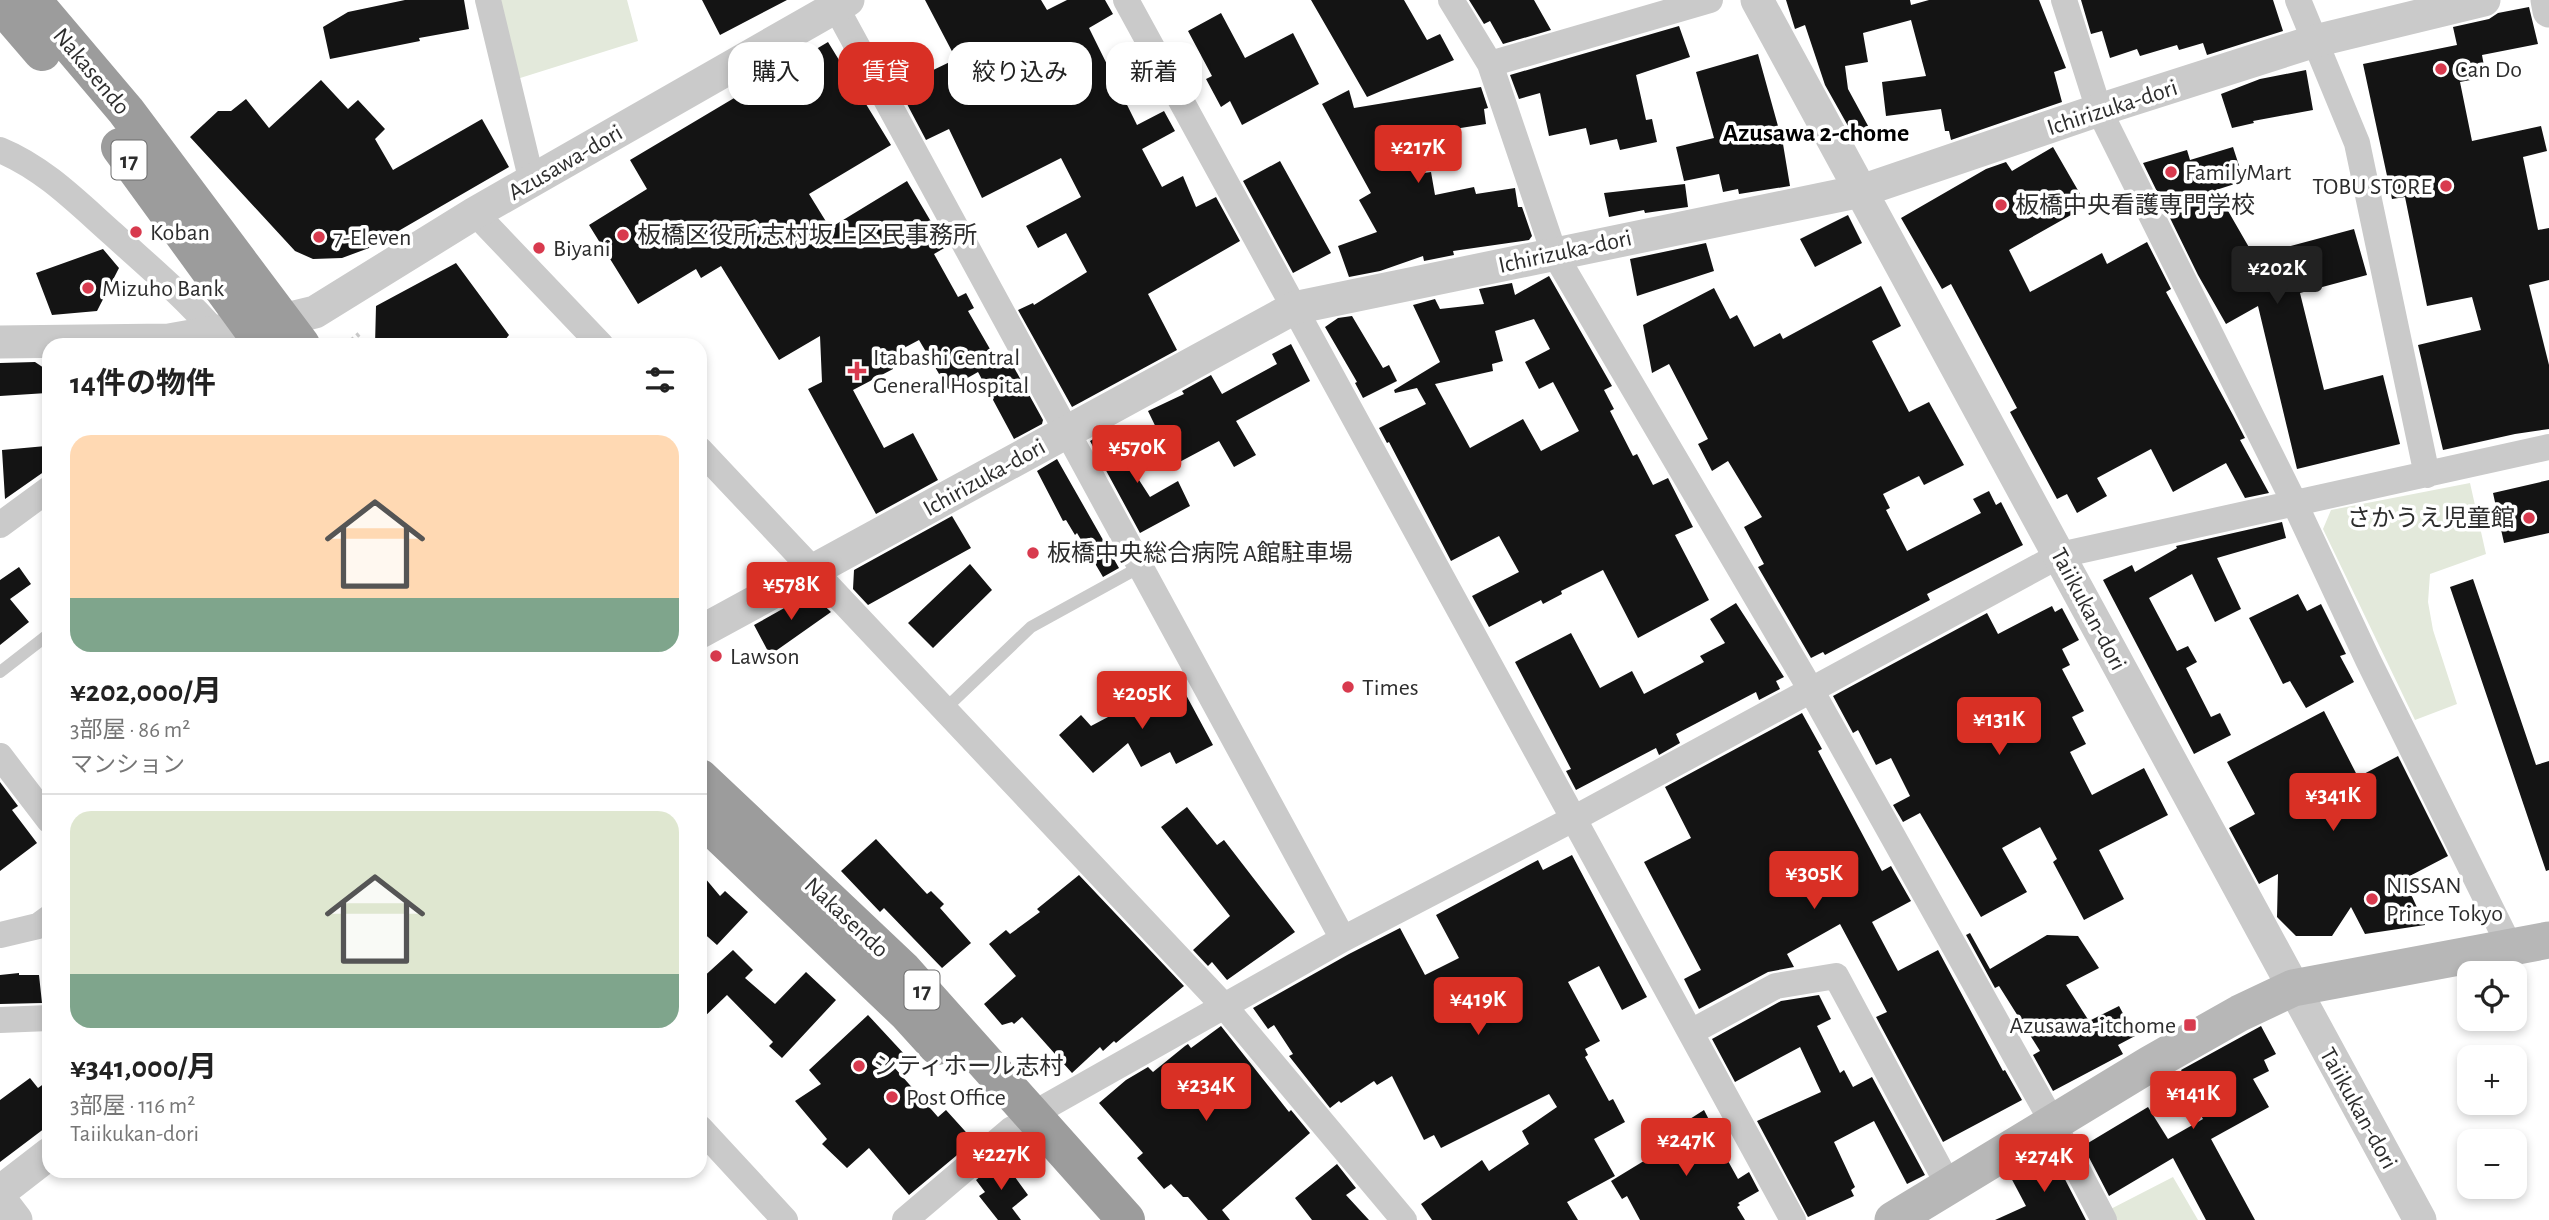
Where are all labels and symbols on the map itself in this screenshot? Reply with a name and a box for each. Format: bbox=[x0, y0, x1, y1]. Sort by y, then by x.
street label: Nakasendo bbox=[48, 24, 134, 120]
place label: Can Do bbox=[2455, 58, 2522, 82]
marker: Can Do bbox=[2433, 61, 2449, 77]
street label: Ichirizuka-dori bbox=[2044, 76, 2181, 140]
district label: Azusawa 2-chome bbox=[1723, 120, 1909, 146]
street label: Azusawa-dori bbox=[504, 121, 627, 205]
pin: ¥217K bbox=[1369, 125, 1467, 185]
road number: 17 bbox=[111, 140, 146, 180]
place label: FamilyMart bbox=[2185, 161, 2292, 185]
marker: FamilyMart bbox=[2163, 164, 2179, 180]
place label: TOBU STORE bbox=[2312, 175, 2432, 199]
marker: TOBU STORE bbox=[2438, 178, 2454, 194]
place label: 板橋中央看護専門学校 bbox=[2015, 192, 2255, 218]
marker: 板橋中央看護専門学校 bbox=[1993, 197, 2009, 213]
place label: Koban bbox=[150, 221, 210, 245]
place label: 板橋区役所 志村坂上区民事務所 bbox=[637, 222, 977, 248]
marker: Koban bbox=[128, 224, 144, 240]
place label: 7-Eleven bbox=[333, 226, 411, 250]
street label: Ichirizuka-dori bbox=[1496, 226, 1634, 278]
marker: 板橋区役所 志村坂上区民事務所 bbox=[615, 227, 631, 243]
marker: 7-Eleven bbox=[311, 229, 327, 245]
place label: Biyani bbox=[553, 237, 611, 261]
marker: Biyani bbox=[531, 240, 547, 256]
pin: ¥202K bbox=[2228, 246, 2326, 306]
place label: Mizuho Bank bbox=[102, 277, 224, 301]
marker: Mizuho Bank bbox=[80, 280, 96, 296]
place label: Itabashi Central General Hospital bbox=[873, 346, 1029, 398]
marker: Itabashi Central General Hospital bbox=[847, 361, 867, 381]
pin: ¥570K bbox=[1088, 426, 1186, 485]
street label: Ichirizuka-dori bbox=[919, 435, 1050, 521]
place label: さかうえ児童館 bbox=[2347, 505, 2515, 531]
marker: さかうえ児童館 bbox=[2521, 510, 2537, 526]
place label: 板橋中央総合病院 A館駐車場 bbox=[1047, 540, 1353, 566]
street label: Taiikukan-dori bbox=[2046, 544, 2130, 675]
marker: 板橋中央総合病院 A館駐車場 bbox=[1025, 545, 1041, 561]
pin: ¥578K bbox=[742, 562, 840, 622]
place label: Lawson bbox=[730, 645, 800, 669]
marker: Lawson bbox=[708, 648, 724, 664]
pin: ¥205K bbox=[1093, 672, 1191, 731]
place label: Times bbox=[1362, 676, 1419, 700]
marker: Times bbox=[1340, 679, 1356, 695]
pin: ¥131K bbox=[1950, 698, 2048, 757]
pin: ¥341K bbox=[2284, 774, 2382, 833]
pin: ¥305K bbox=[1765, 852, 1863, 911]
street label: Nakasendo bbox=[800, 873, 893, 962]
place label: NISSAN Prince Tokyo bbox=[2386, 874, 2503, 926]
marker: NISSAN Prince Tokyo bbox=[2364, 891, 2380, 907]
road number: 17 bbox=[904, 970, 940, 1009]
pin: ¥419K bbox=[1429, 978, 1527, 1037]
place label: Azusawa-itchome bbox=[2009, 1014, 2176, 1038]
marker: Azusawa-itchome bbox=[2182, 1017, 2198, 1033]
street label: Taiikukan-dori bbox=[2315, 1044, 2401, 1173]
place label: シティホール志村 bbox=[873, 1053, 1064, 1079]
marker: シティホール志村 bbox=[851, 1058, 867, 1074]
pin: ¥234K bbox=[1157, 1064, 1255, 1123]
pin: ¥141K bbox=[2144, 1072, 2242, 1131]
place label: Post Office bbox=[906, 1086, 1006, 1110]
marker: Post Office bbox=[884, 1089, 900, 1105]
pin: ¥247K bbox=[1637, 1118, 1735, 1178]
pin: ¥227K bbox=[952, 1132, 1050, 1192]
pin: ¥274K bbox=[1995, 1134, 2093, 1194]

